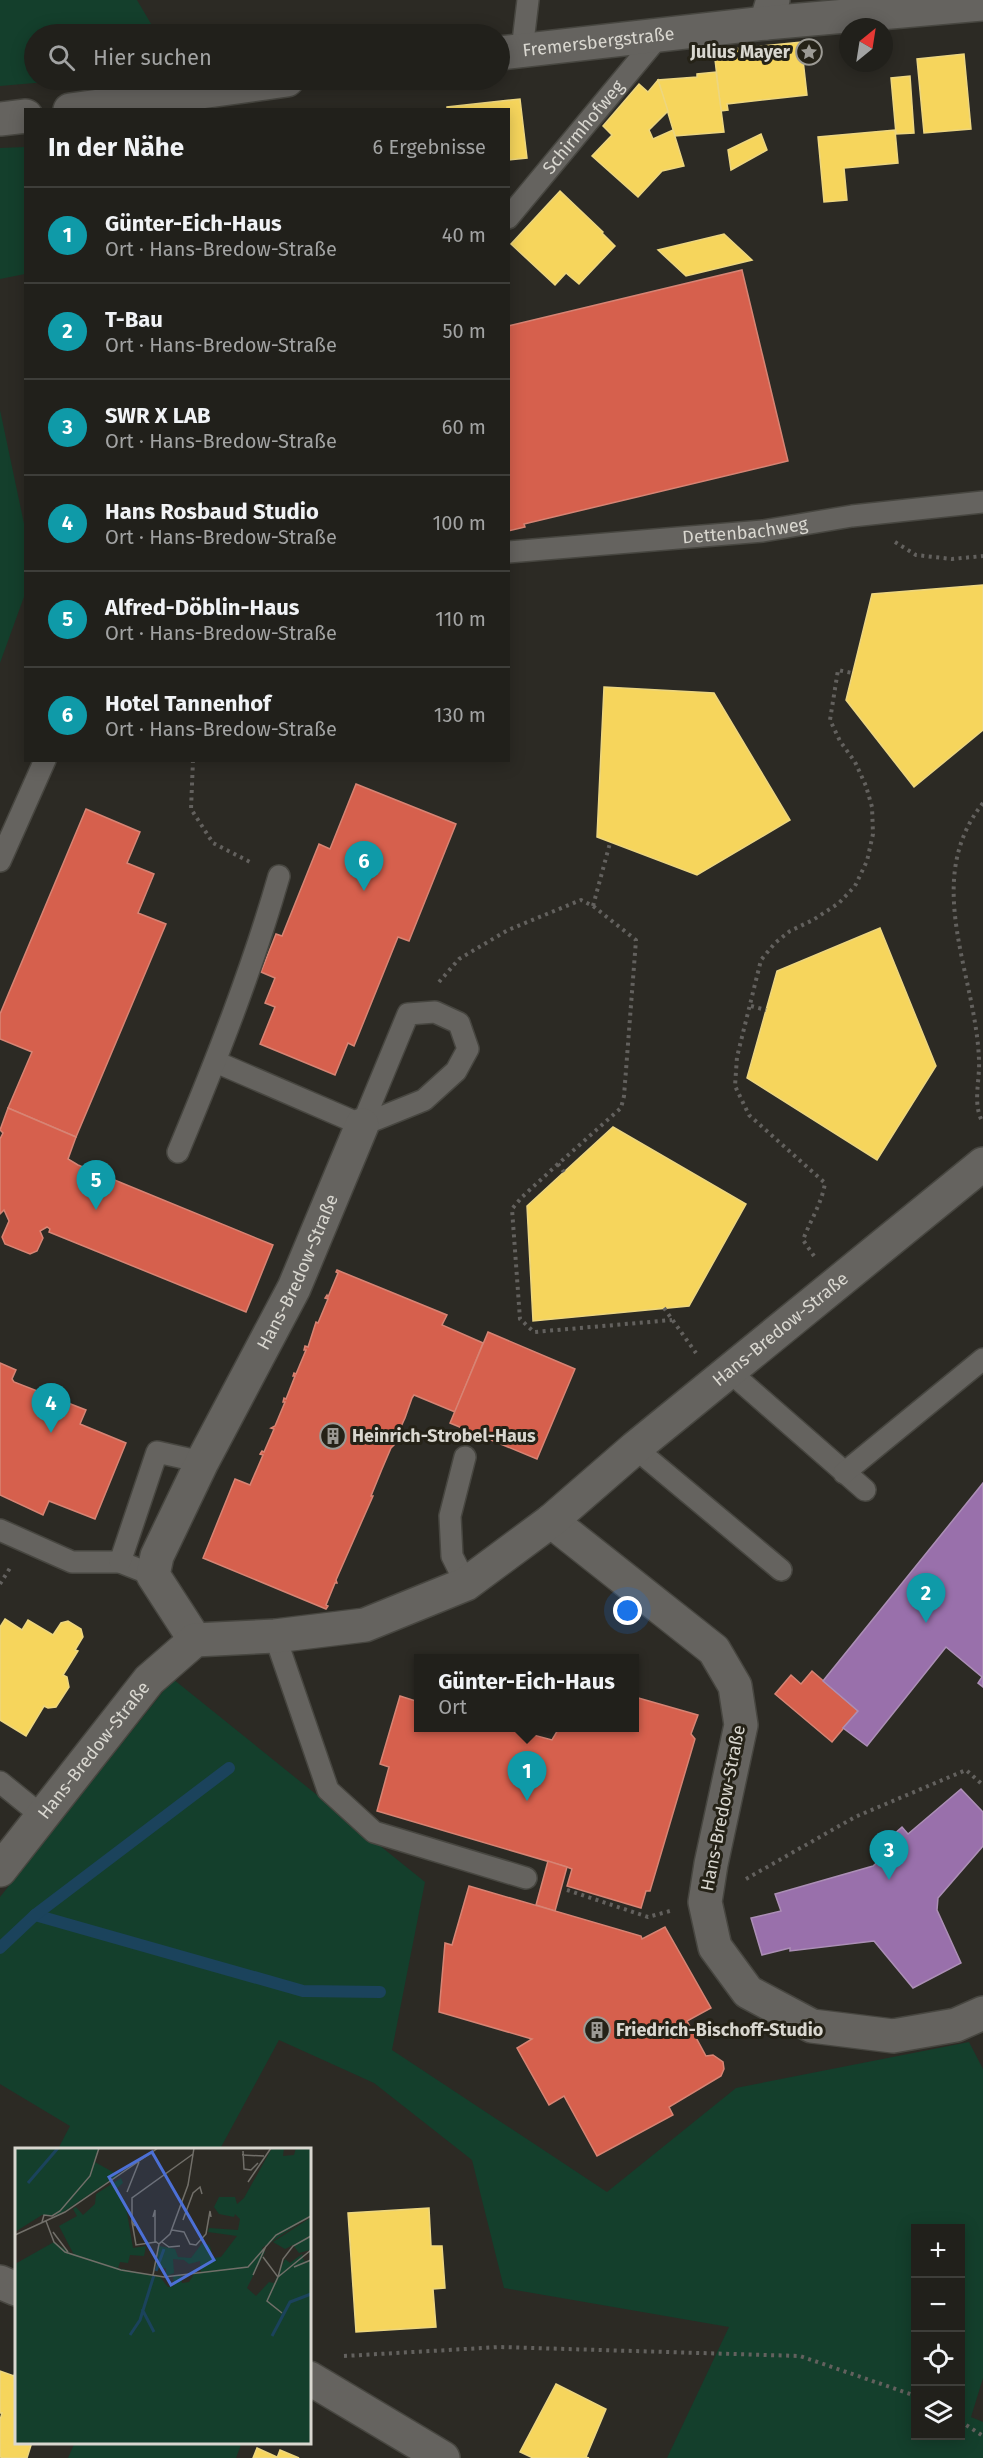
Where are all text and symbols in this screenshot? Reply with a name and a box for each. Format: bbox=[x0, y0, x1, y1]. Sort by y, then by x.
north arrow bbox=[839, 18, 893, 72]
street label: Fremersbergstraße bbox=[521, 22, 676, 61]
search box bbox=[24, 24, 510, 90]
place icon: Julius Mayer bbox=[794, 37, 824, 67]
icon: search bbox=[45, 41, 78, 74]
place label: Julius Mayer bbox=[689, 41, 791, 63]
text: Hier suchen bbox=[93, 44, 212, 71]
street label: Schirmhofweg bbox=[538, 75, 629, 179]
text: In der Nähe bbox=[48, 132, 184, 163]
text: 6 Ergebnisse bbox=[373, 135, 486, 159]
text: Günter-Eich-Haus bbox=[105, 210, 282, 237]
text: 1 bbox=[63, 223, 72, 247]
text: 40 m bbox=[442, 223, 486, 247]
text: Ort · Hans-Bredow-Straße bbox=[105, 237, 337, 261]
text: T-Bau bbox=[105, 306, 163, 333]
text: 2 bbox=[62, 319, 73, 343]
text: 50 m bbox=[442, 319, 486, 343]
text: Ort · Hans-Bredow-Straße bbox=[105, 333, 337, 357]
text: SWR X LAB bbox=[105, 402, 211, 429]
text: 3 bbox=[62, 415, 73, 439]
text: 60 m bbox=[442, 415, 486, 439]
text: Ort · Hans-Bredow-Straße bbox=[105, 429, 337, 453]
text: Hans Rosbaud Studio bbox=[105, 498, 319, 525]
text: 4 bbox=[62, 511, 73, 535]
text: 100 m bbox=[433, 511, 486, 535]
street label: Dettenbachweg bbox=[681, 513, 810, 549]
text: Ort · Hans-Bredow-Straße bbox=[105, 525, 337, 549]
text: Alfred-Döblin-Haus bbox=[105, 594, 299, 621]
text: 5 bbox=[62, 607, 73, 631]
text: 110 m bbox=[435, 607, 486, 631]
text: Ort · Hans-Bredow-Straße bbox=[105, 621, 337, 645]
text: Hotel Tannenhof bbox=[105, 690, 271, 717]
text: 6 bbox=[62, 703, 73, 727]
text: 130 m bbox=[434, 703, 486, 727]
text: Ort · Hans-Bredow-Straße bbox=[105, 717, 337, 741]
pin: 6 bbox=[344, 842, 384, 891]
pin: 5 bbox=[76, 1160, 116, 1210]
street label: Hans-Bredow-Straße bbox=[252, 1191, 343, 1354]
street label: Hans-Bredow-Straße bbox=[708, 1267, 853, 1391]
pin: 4 bbox=[32, 1384, 70, 1433]
building icon: Heinrich-Strobel-Haus bbox=[318, 1421, 348, 1451]
place label: Heinrich-Strobel-Haus bbox=[352, 1425, 536, 1447]
pin: 2 bbox=[906, 1574, 946, 1623]
your location bbox=[613, 1596, 642, 1625]
popup bbox=[414, 1654, 639, 1732]
text: Günter-Eich-Haus bbox=[438, 1668, 615, 1695]
street label: Hans-Bredow-Straße bbox=[33, 1677, 155, 1824]
text: Ort bbox=[438, 1695, 467, 1719]
street label: Hans-Bredow-Straße bbox=[696, 1723, 750, 1893]
pin: 1 bbox=[508, 1752, 546, 1801]
pin: 3 bbox=[870, 1830, 908, 1880]
building icon: Friedrich-Bischoff-Studio bbox=[582, 2015, 612, 2045]
place label: Friedrich-Bischoff-Studio bbox=[616, 2019, 823, 2041]
inset map bbox=[15, 2148, 310, 2443]
map controls bbox=[911, 2224, 965, 2440]
button: + bbox=[911, 2224, 965, 2278]
button: − bbox=[911, 2278, 965, 2332]
button: locate bbox=[911, 2332, 965, 2386]
button: layers bbox=[911, 2386, 965, 2440]

